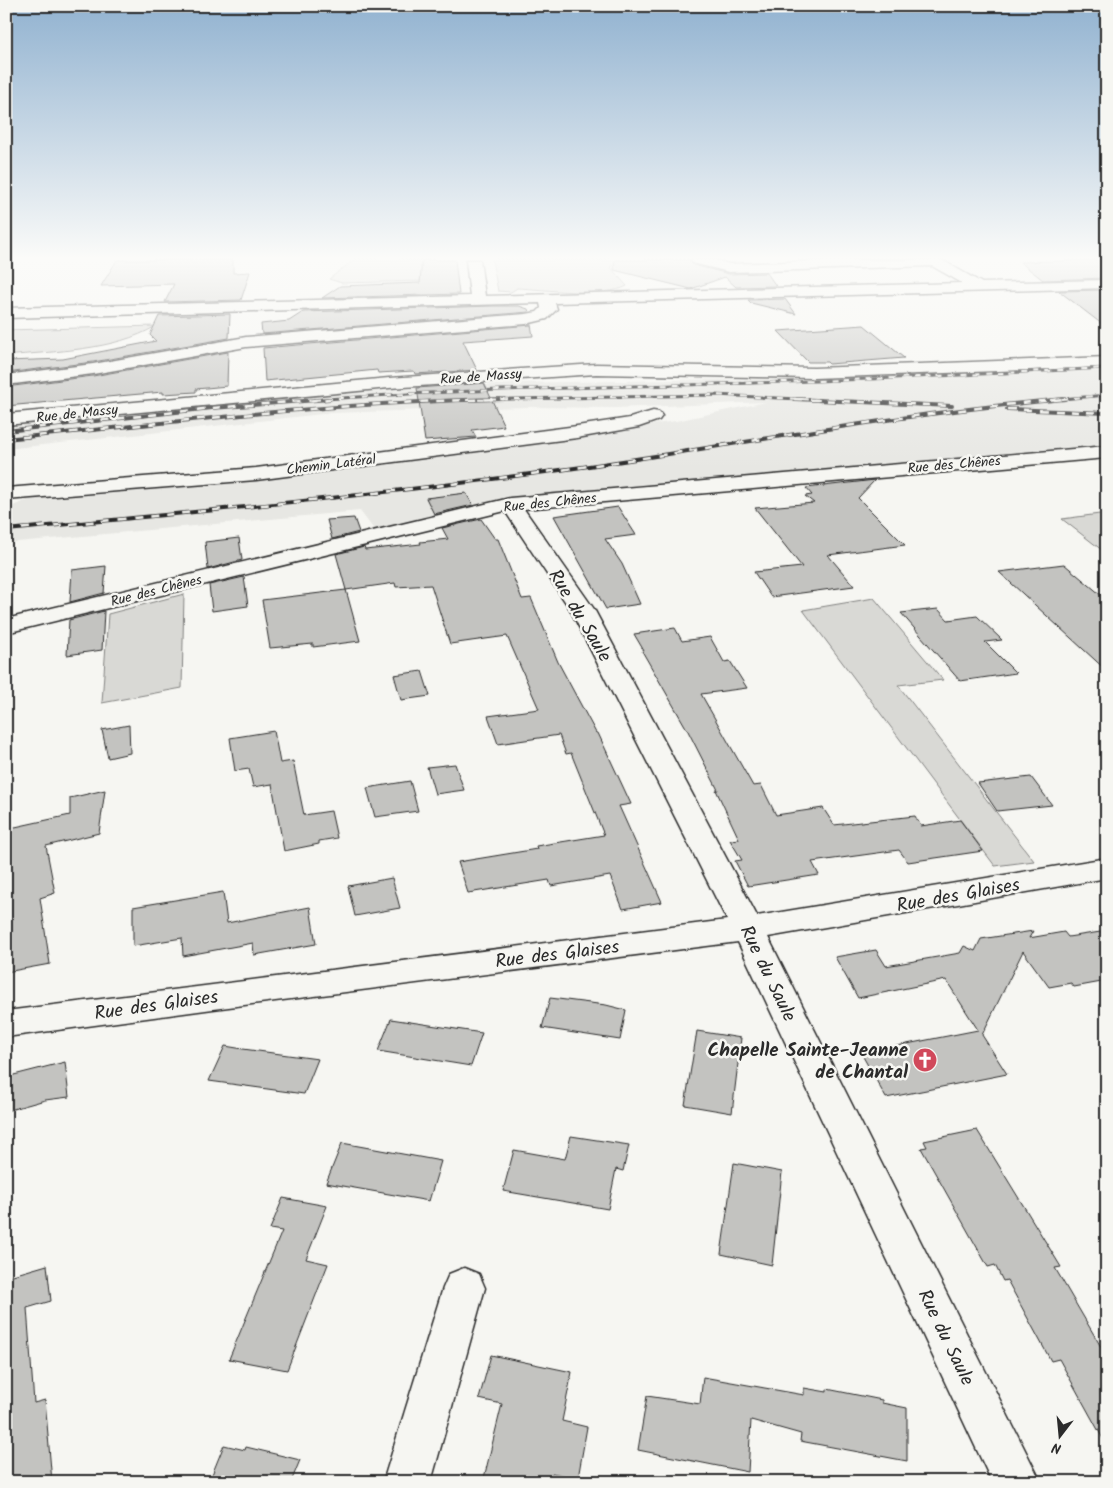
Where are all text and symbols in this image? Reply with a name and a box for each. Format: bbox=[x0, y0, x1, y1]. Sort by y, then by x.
street label: Rue de Massy bbox=[439, 363, 523, 391]
street label: Rue de Massy bbox=[35, 399, 119, 429]
street label: Chemin Latéral bbox=[285, 449, 378, 481]
street label: Rue des Chênes bbox=[907, 450, 1002, 480]
street label: Rue des Chênes bbox=[502, 487, 598, 519]
street label: Rue du Saule bbox=[540, 564, 619, 669]
street label: Rue des Chênes bbox=[108, 569, 204, 613]
street label: Rue des Glaises bbox=[894, 870, 1022, 922]
street label: Rue du Saule bbox=[731, 921, 804, 1028]
street label: Rue des Glaises bbox=[494, 933, 621, 977]
street label: Rue des Glaises bbox=[93, 982, 220, 1030]
place label: Chapelle Sainte-Jeanne de Chantal bbox=[708, 1036, 909, 1088]
church icon: Chapelle Sainte-Jeanne de Chantal bbox=[912, 1047, 938, 1073]
street label: Rue du Saule bbox=[909, 1285, 982, 1392]
north arrow bbox=[1036, 1410, 1086, 1460]
text: N bbox=[1049, 1436, 1064, 1459]

